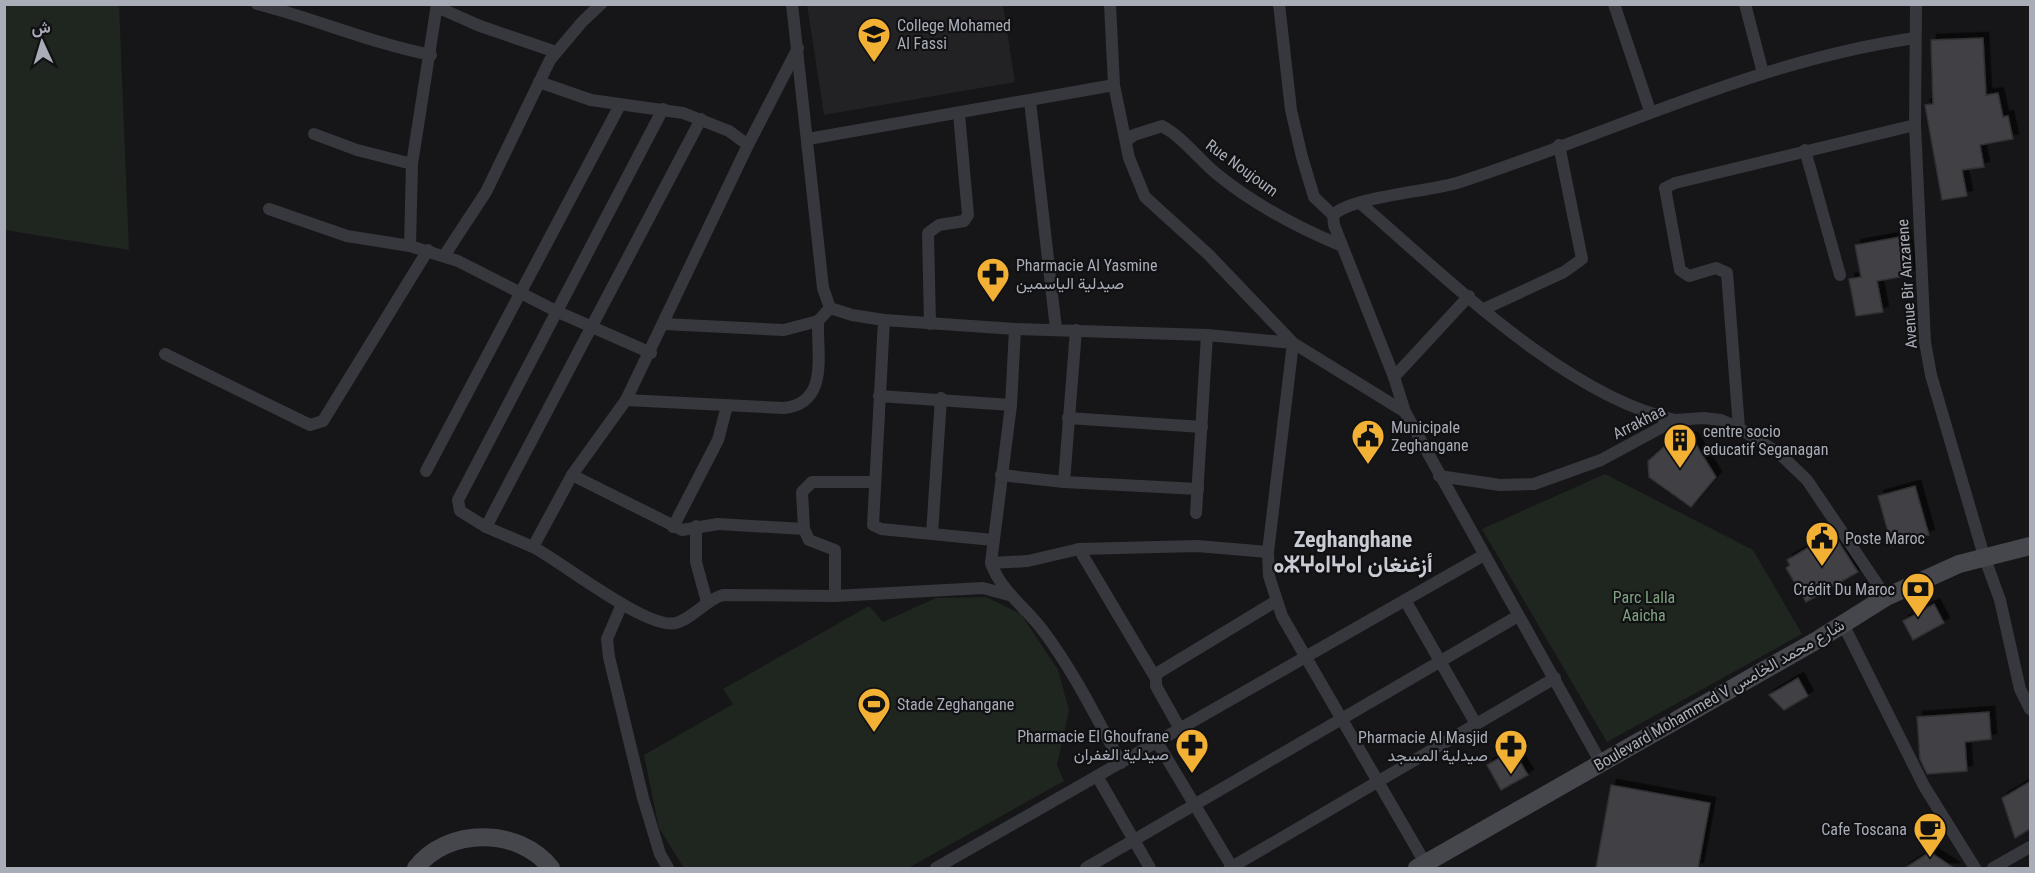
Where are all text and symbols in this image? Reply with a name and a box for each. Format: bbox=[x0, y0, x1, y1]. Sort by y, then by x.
north arrow bbox=[12, 12, 72, 72]
school or university icon: College Mohamed Al Fassi bbox=[856, 16, 892, 63]
place label: College Mohamed Al Fassi bbox=[897, 16, 1011, 53]
text: ش bbox=[31, 17, 51, 38]
street label: Rue Noujoum bbox=[1202, 135, 1282, 201]
street label: Avenue Bir Anzarene bbox=[1893, 219, 1921, 349]
pharmacy icon: Pharmacie Al Yasmine صيدلية الياسمين bbox=[975, 256, 1011, 303]
place label: Pharmacie Al Yasmine صيدلية الياسمين bbox=[1016, 256, 1157, 294]
street label: Arrakhaa bbox=[1609, 401, 1669, 443]
public building icon: Municipale Zeghangane bbox=[1350, 418, 1386, 465]
place label: Municipale Zeghangane bbox=[1391, 418, 1469, 455]
building icon: centre socio educatif Seganagan bbox=[1662, 422, 1698, 469]
place label: centre socio educatif Seganagan bbox=[1703, 422, 1828, 459]
public building icon: Poste Maroc bbox=[1804, 520, 1840, 567]
district label: Zeghanghane ⴰⵣⵖⴰⵏⵖⴰⵏ أزغنغان bbox=[1273, 527, 1433, 578]
place label: Poste Maroc bbox=[1845, 529, 1925, 548]
bank icon: Crédit Du Maroc bbox=[1900, 571, 1936, 618]
place label: Crédit Du Maroc bbox=[1793, 580, 1895, 599]
park label: Parc Lalla Aaicha bbox=[1613, 588, 1675, 625]
street label: Boulevard Mohammed V شارع محمد الخامس bbox=[1590, 615, 1849, 776]
sports icon: Stade Zeghangane bbox=[856, 686, 892, 733]
place label: Stade Zeghangane bbox=[897, 695, 1014, 714]
place label: Pharmacie El Ghoufrane صيدلية الغفران bbox=[1017, 727, 1169, 765]
pharmacy icon: Pharmacie El Ghoufrane صيدلية الغفران bbox=[1174, 727, 1210, 774]
place label: Pharmacie Al Masjid صيدلية المسجد bbox=[1358, 728, 1488, 765]
pharmacy icon: Pharmacie Al Masjid صيدلية المسجد bbox=[1493, 728, 1529, 775]
cafe icon: Cafe Toscana bbox=[1912, 811, 1948, 858]
place label: Cafe Toscana bbox=[1821, 820, 1907, 839]

